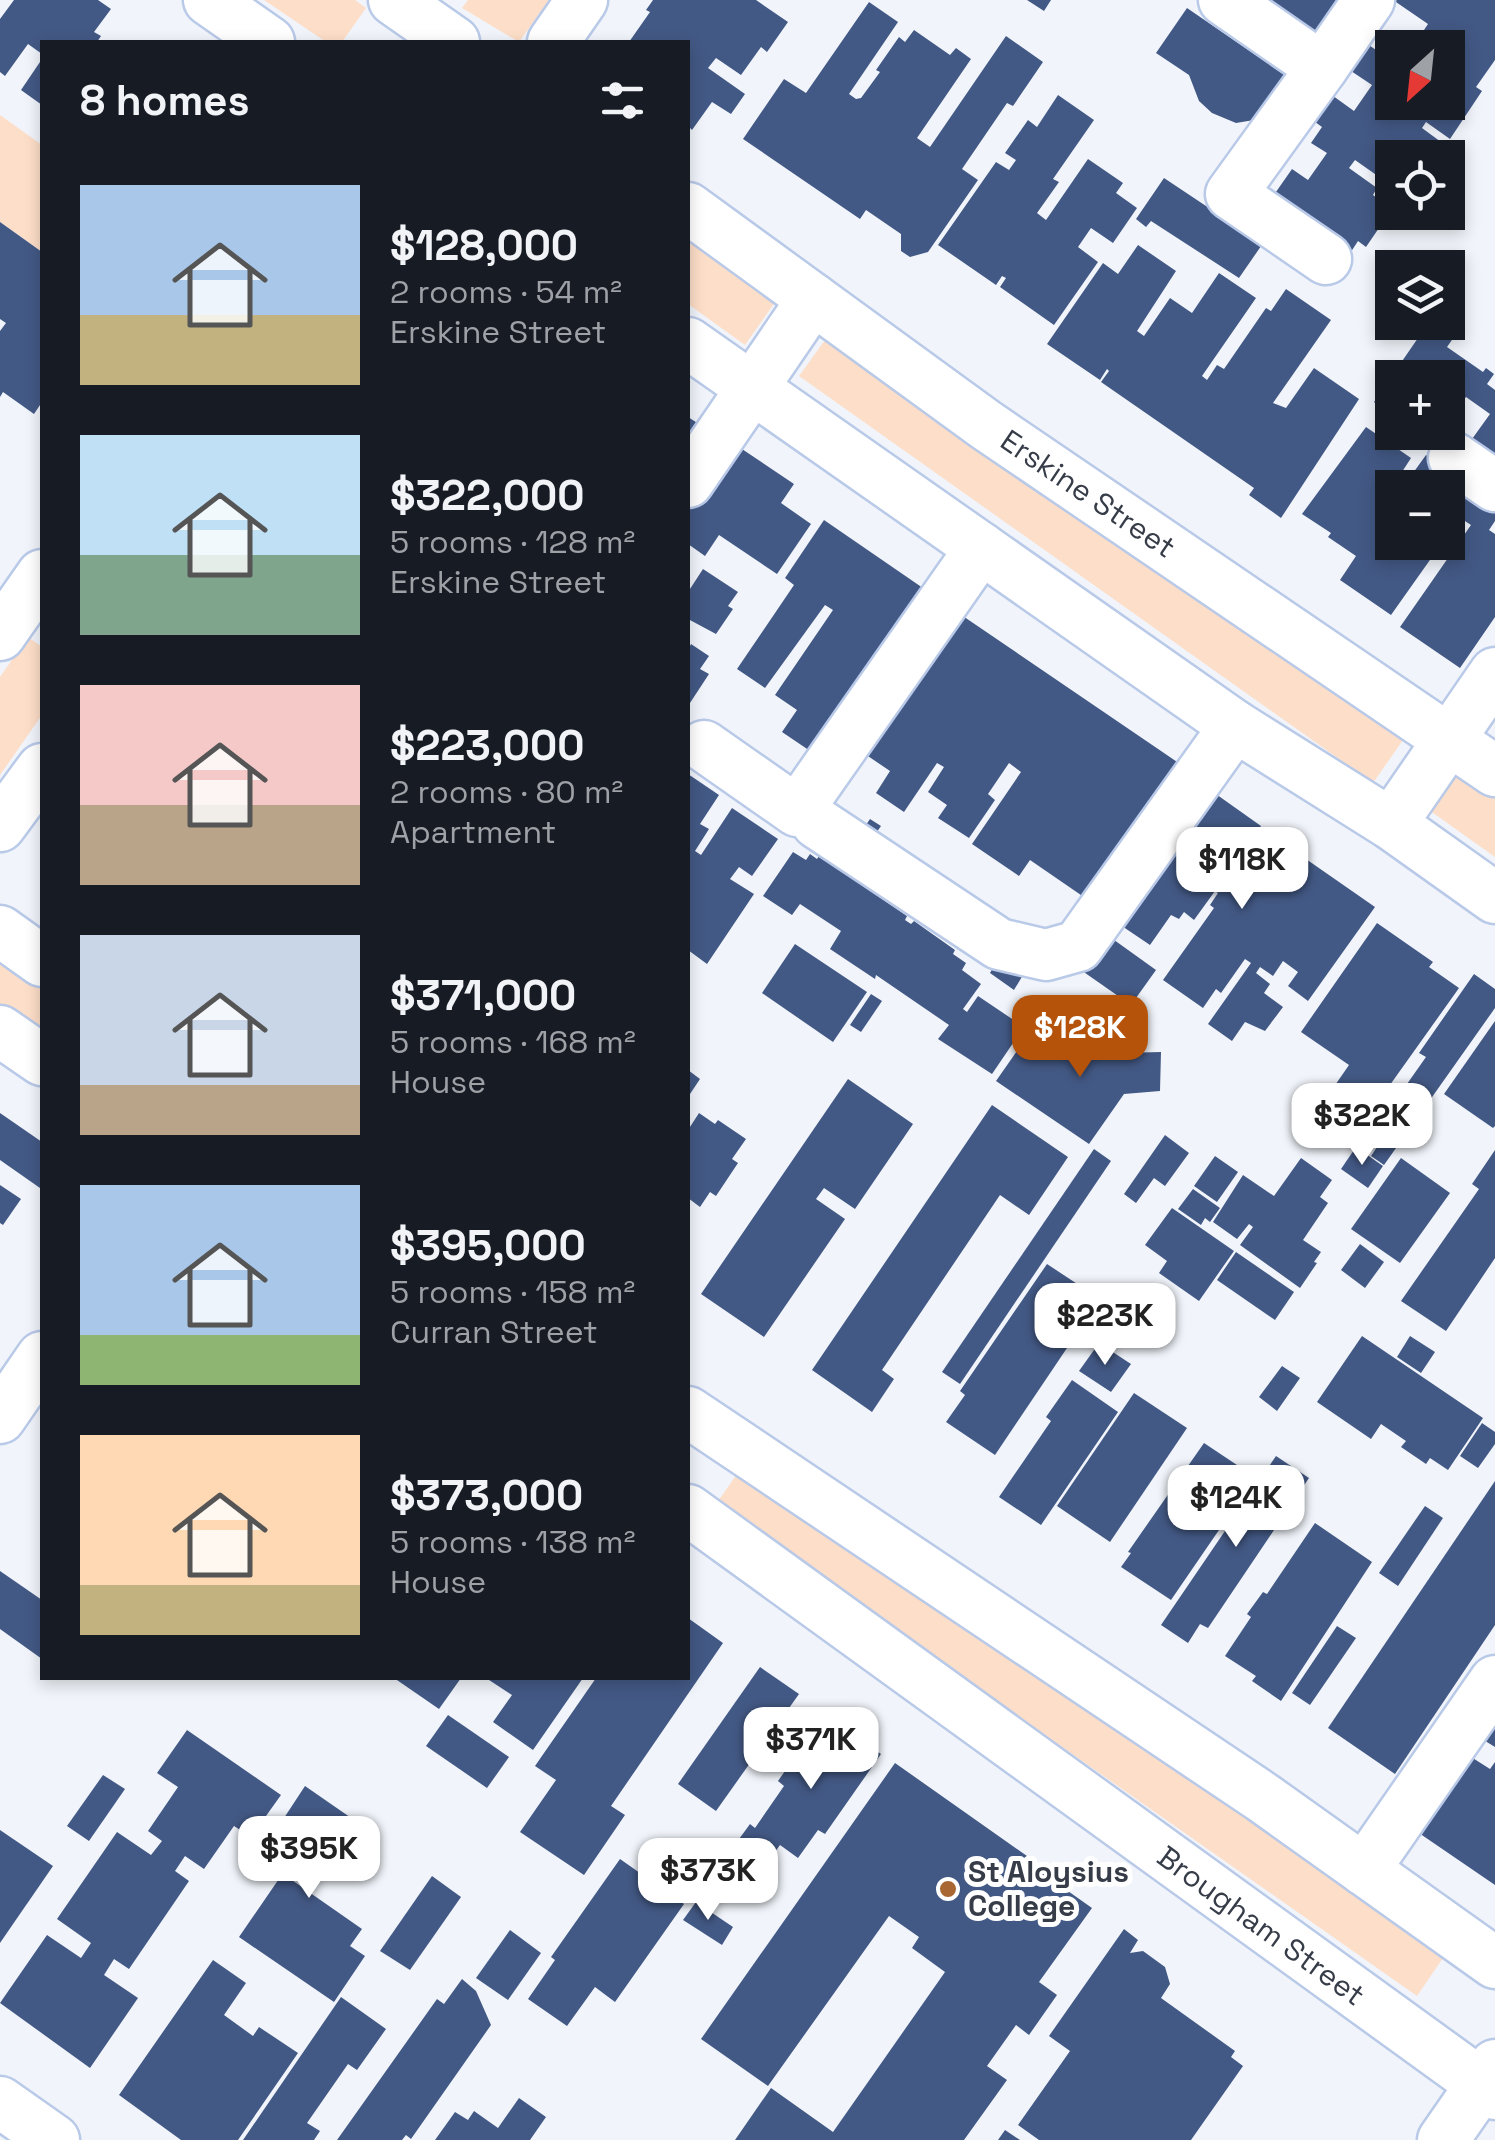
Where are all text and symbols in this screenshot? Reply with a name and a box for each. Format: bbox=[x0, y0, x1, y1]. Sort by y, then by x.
north arrow bbox=[1375, 30, 1465, 120]
map controls bbox=[1375, 30, 1465, 560]
icon: filters bbox=[595, 73, 650, 128]
text: 8 homes bbox=[80, 74, 250, 127]
button: locate bbox=[1375, 140, 1465, 230]
text: $128,000 bbox=[390, 219, 578, 272]
icon: home bbox=[160, 225, 280, 345]
button: layers bbox=[1375, 250, 1465, 340]
text: 2 rooms · 54 m² bbox=[390, 272, 622, 312]
text: Erskine Street bbox=[390, 312, 606, 352]
button: + bbox=[1375, 360, 1465, 450]
street label: Erskine Street bbox=[993, 421, 1183, 566]
text: $322,000 bbox=[390, 469, 584, 522]
button: − bbox=[1375, 470, 1465, 560]
icon: home bbox=[160, 475, 280, 595]
text: 5 rooms · 128 m² bbox=[390, 522, 635, 562]
text: Erskine Street bbox=[390, 562, 606, 602]
text: $223,000 bbox=[390, 719, 584, 772]
icon: home bbox=[160, 725, 280, 845]
text: 2 rooms · 80 m² bbox=[390, 772, 623, 812]
text: Apartment bbox=[390, 812, 556, 852]
pin: $118K bbox=[1172, 827, 1312, 912]
text: $118K bbox=[1198, 839, 1286, 879]
text: $371,000 bbox=[390, 969, 576, 1022]
icon: home bbox=[160, 975, 280, 1095]
pin: $128K bbox=[1010, 995, 1150, 1080]
text: $128K bbox=[1034, 1007, 1126, 1047]
text: 5 rooms · 168 m² bbox=[390, 1022, 636, 1062]
text: House bbox=[390, 1062, 486, 1102]
pin: $322K bbox=[1292, 1083, 1432, 1168]
text: $322K bbox=[1314, 1095, 1410, 1135]
text: $395,000 bbox=[390, 1219, 586, 1272]
icon: home bbox=[160, 1225, 280, 1345]
text: 5 rooms · 158 m² bbox=[390, 1272, 635, 1312]
pin: $223K bbox=[1035, 1283, 1175, 1368]
text: $223K bbox=[1057, 1295, 1153, 1335]
text: Curran Street bbox=[390, 1312, 598, 1352]
pin: $124K bbox=[1166, 1465, 1306, 1550]
text: $373,000 bbox=[390, 1469, 583, 1522]
icon: home bbox=[160, 1475, 280, 1595]
text: $124K bbox=[1190, 1477, 1282, 1517]
text: 5 rooms · 138 m² bbox=[390, 1522, 635, 1562]
text: House bbox=[390, 1562, 486, 1602]
pin: $371K bbox=[741, 1707, 881, 1792]
text: $371K bbox=[766, 1719, 856, 1759]
pin: $395K bbox=[239, 1816, 379, 1901]
text: $395K bbox=[260, 1828, 358, 1868]
street label: Brougham Street bbox=[1150, 1837, 1373, 2014]
pin: $373K bbox=[638, 1838, 778, 1923]
text: $373K bbox=[660, 1850, 756, 1890]
place label: St Aloysius College bbox=[968, 1852, 1129, 1925]
marker: St Aloysius College bbox=[937, 1878, 959, 1900]

